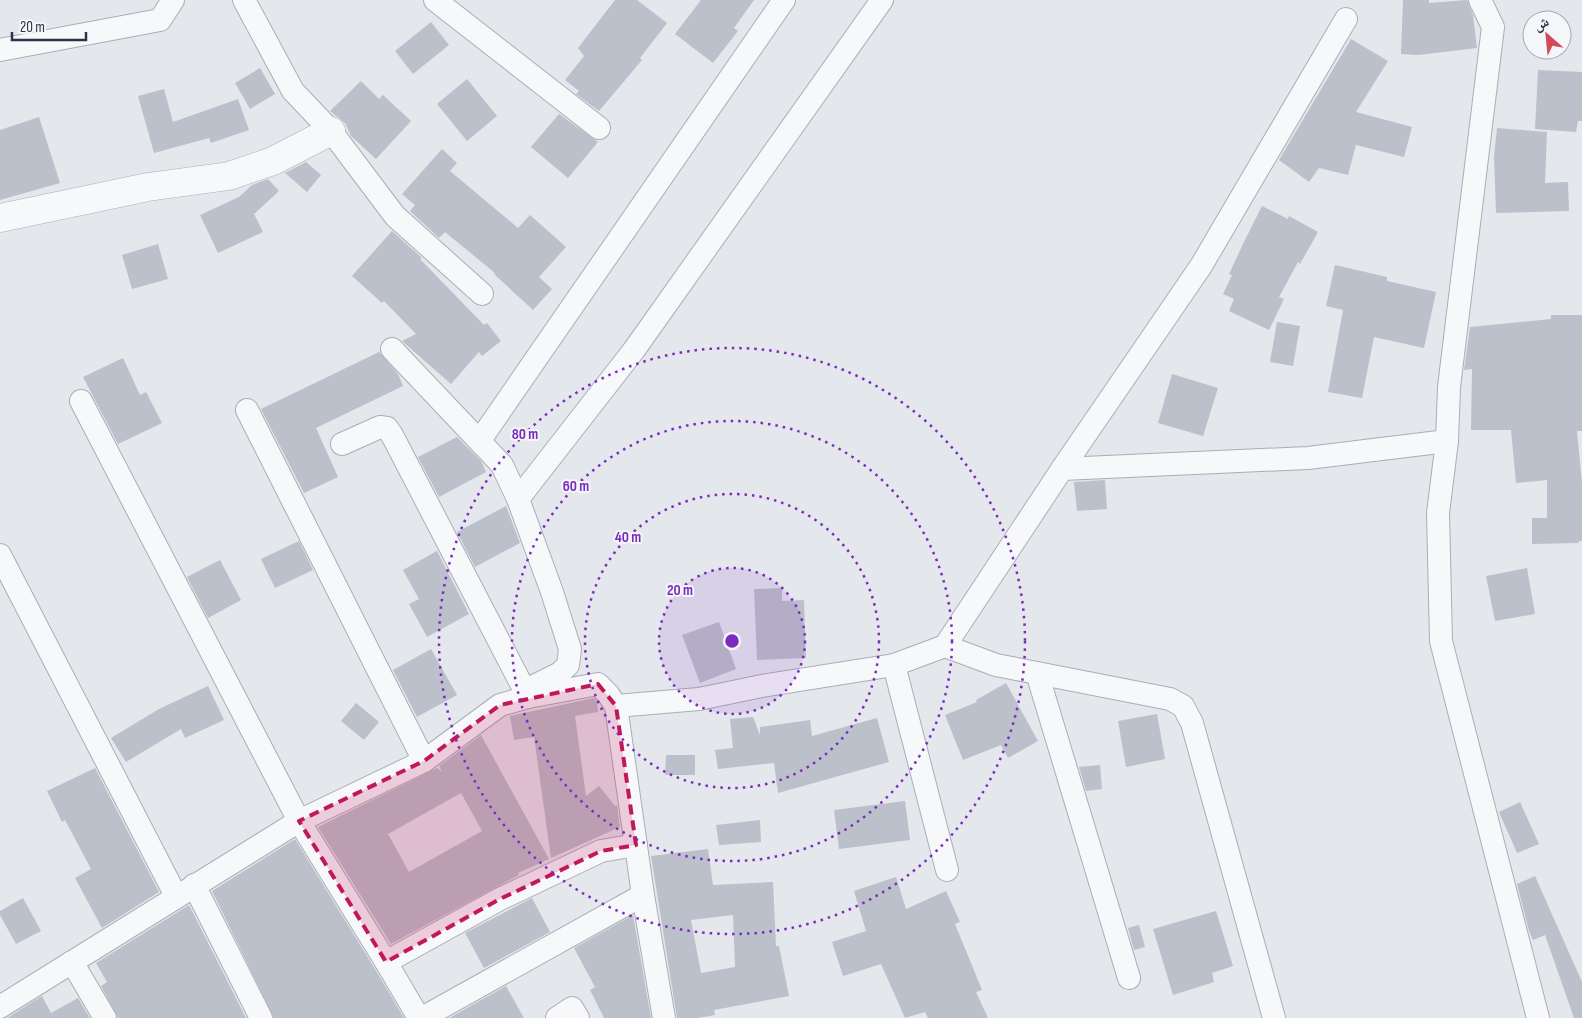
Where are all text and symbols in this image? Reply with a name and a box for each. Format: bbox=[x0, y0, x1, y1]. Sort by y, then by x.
scale bar bbox=[12, 10, 86, 42]
north arrow bbox=[1522, 10, 1572, 60]
text: ش bbox=[1531, 13, 1552, 35]
text: 20 m bbox=[20, 18, 45, 37]
text: 80 m bbox=[512, 425, 538, 444]
text: 60 m bbox=[563, 477, 589, 496]
text: 40 m bbox=[615, 528, 641, 547]
text: 20 m bbox=[667, 581, 693, 600]
centre of rings bbox=[723, 632, 741, 650]

